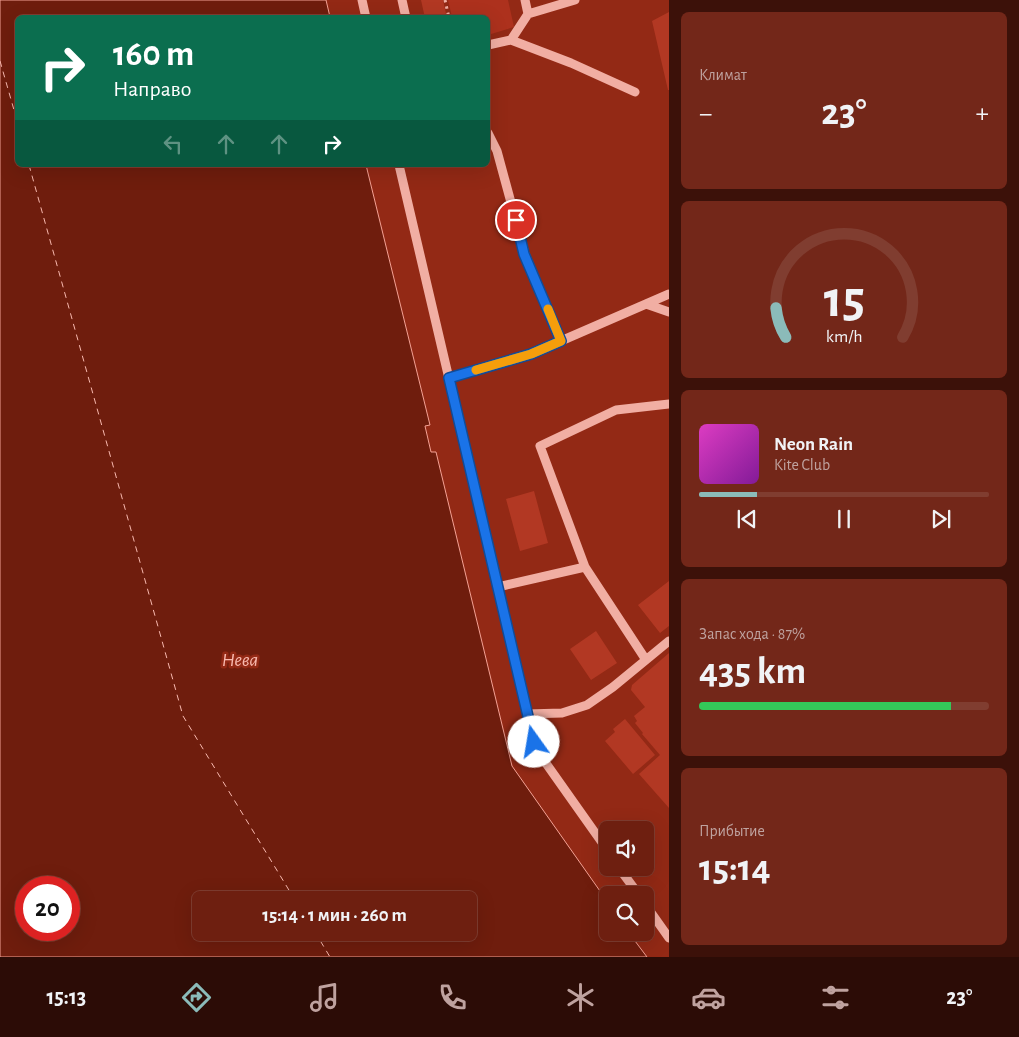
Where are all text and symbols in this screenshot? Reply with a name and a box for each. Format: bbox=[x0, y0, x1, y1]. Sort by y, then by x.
icon: right bbox=[30, 35, 95, 100]
text: 160 m bbox=[113, 37, 194, 72]
text: Климат bbox=[699, 67, 747, 83]
text: Направо bbox=[113, 78, 191, 100]
text: 23° bbox=[821, 94, 867, 132]
text: − bbox=[699, 100, 712, 128]
text: + bbox=[976, 100, 989, 128]
icon: left bbox=[159, 130, 187, 158]
icon: ahead bbox=[212, 130, 240, 158]
icon: ahead bbox=[265, 130, 293, 158]
icon: right bbox=[318, 130, 346, 158]
pin bbox=[495, 199, 537, 241]
icon: arrive bbox=[502, 206, 530, 234]
text: 15 bbox=[823, 274, 865, 326]
text: km/h bbox=[826, 328, 862, 346]
text: Neon Rain bbox=[774, 435, 853, 454]
text: Kite Club bbox=[774, 457, 830, 473]
icon: previous bbox=[733, 505, 761, 533]
icon: pause bbox=[830, 505, 858, 533]
icon: next bbox=[927, 505, 955, 533]
text: Запас хода · 87% bbox=[699, 626, 805, 642]
water label: Нева bbox=[222, 650, 258, 670]
text: 435 km bbox=[699, 653, 806, 691]
position arrow bbox=[507, 715, 559, 767]
map controls bbox=[599, 821, 654, 941]
button: sound bbox=[599, 821, 654, 876]
text: Прибытие bbox=[699, 823, 765, 839]
text: 15:14 bbox=[699, 850, 771, 888]
speed limit sign: 20 bbox=[15, 876, 80, 941]
button: search bbox=[599, 886, 654, 941]
text: 15:14 · 1 мин · 260 m bbox=[262, 906, 407, 925]
icon: directions bbox=[179, 980, 214, 1015]
icon: music bbox=[307, 980, 342, 1015]
icon: phone bbox=[435, 980, 470, 1015]
icon: climate bbox=[563, 980, 598, 1015]
icon: car bbox=[691, 980, 726, 1015]
icon: filters bbox=[818, 980, 853, 1015]
text: 15:13 bbox=[46, 986, 86, 1008]
text: 23° bbox=[946, 986, 973, 1008]

